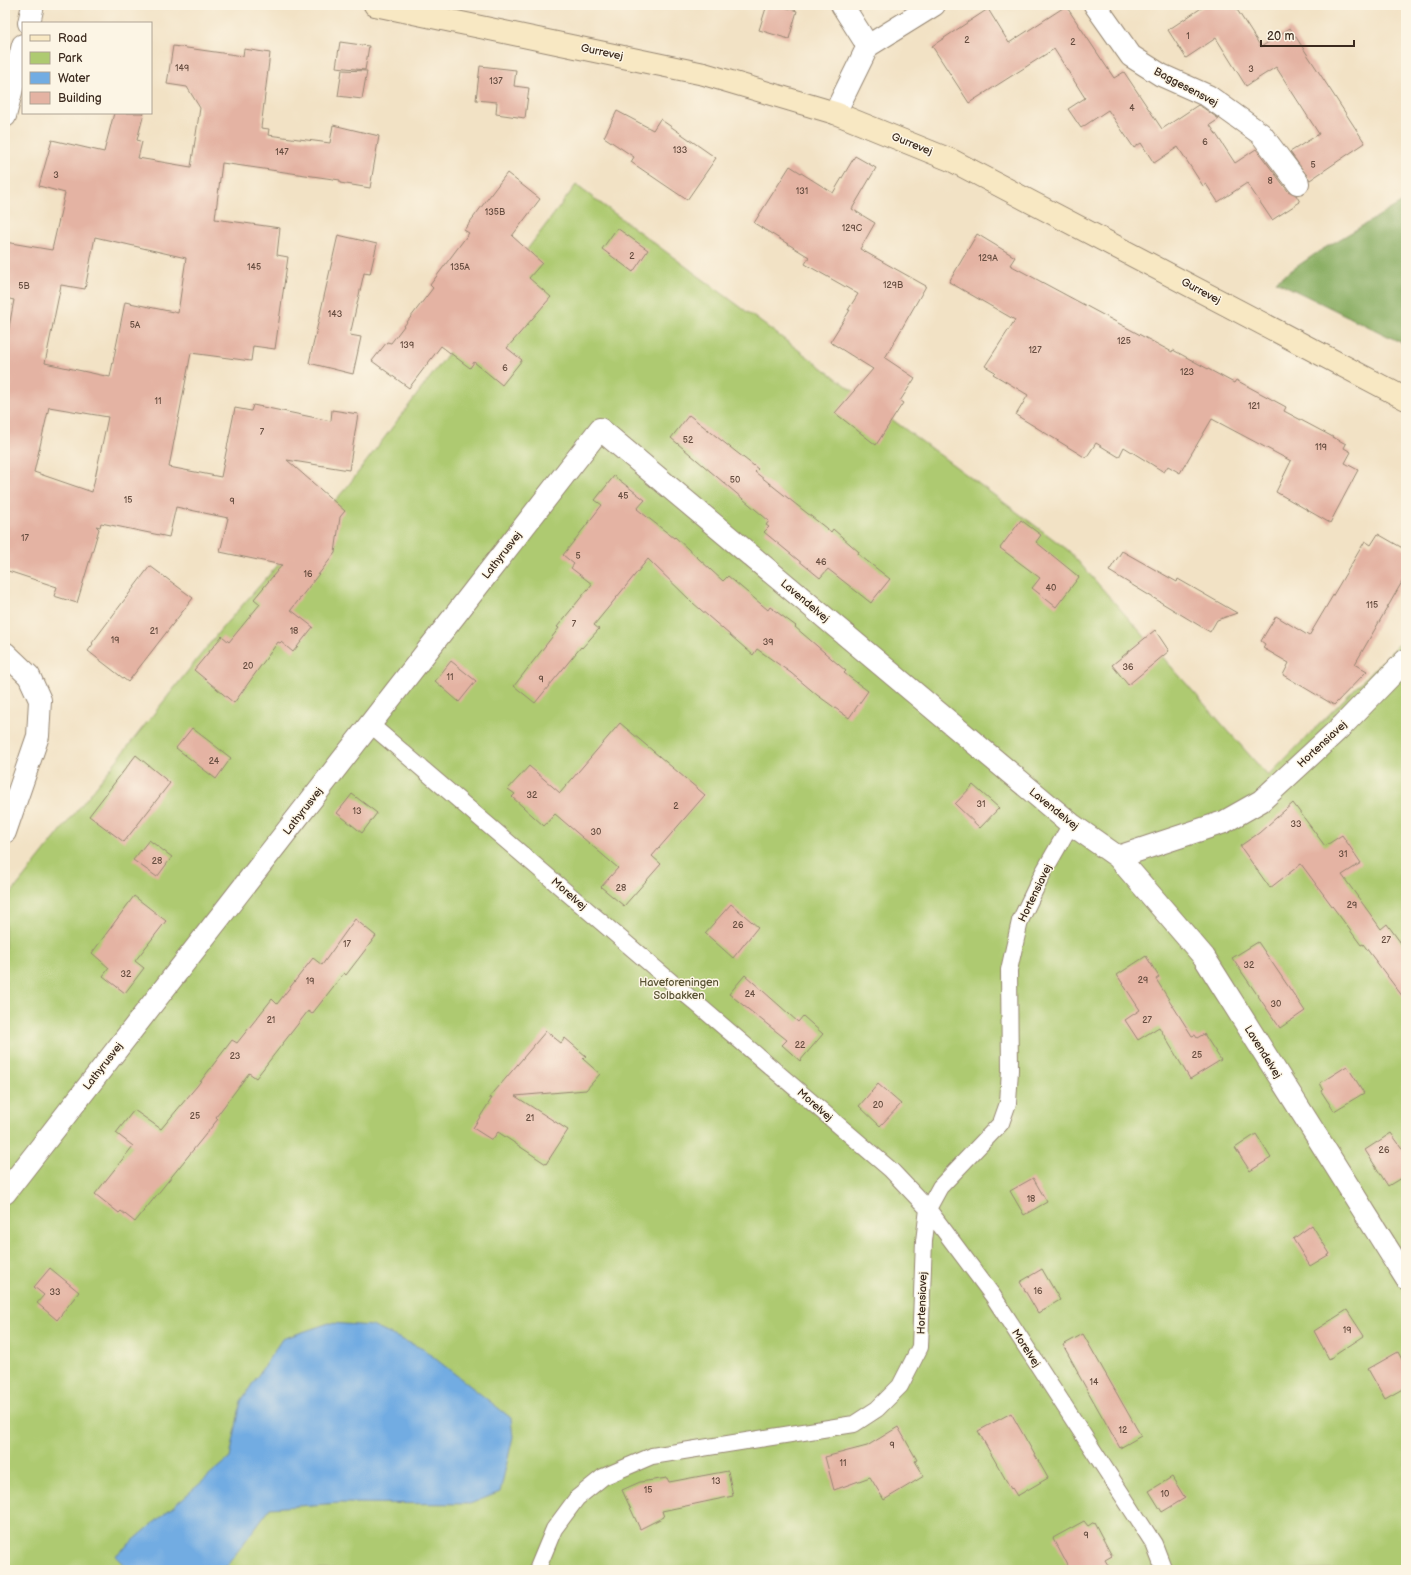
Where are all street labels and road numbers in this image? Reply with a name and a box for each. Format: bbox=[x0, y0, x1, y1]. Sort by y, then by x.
street label: Gurrevej bbox=[580, 41, 624, 63]
street label: Baggesensvej bbox=[1152, 65, 1220, 109]
street label: Gurrevej bbox=[890, 130, 934, 158]
street label: Gurrevej bbox=[1179, 275, 1223, 307]
street label: Lathyrusvej bbox=[479, 529, 525, 581]
street label: Lavendelvej bbox=[778, 577, 832, 625]
street label: Hortensiavej bbox=[1295, 718, 1349, 770]
street label: Lathyrusvej bbox=[280, 785, 326, 837]
street label: Lavendelvej bbox=[1027, 785, 1081, 833]
street label: Hortensiavej bbox=[1015, 862, 1055, 924]
street label: Morelvej bbox=[549, 875, 589, 913]
street label: Lavendelvej bbox=[1242, 1023, 1284, 1081]
street label: Lathyrusvej bbox=[80, 1040, 126, 1092]
street label: Morelvej bbox=[795, 1086, 835, 1124]
street label: Hortensiavej bbox=[914, 1271, 930, 1335]
street label: Morelvej bbox=[1009, 1327, 1043, 1369]

